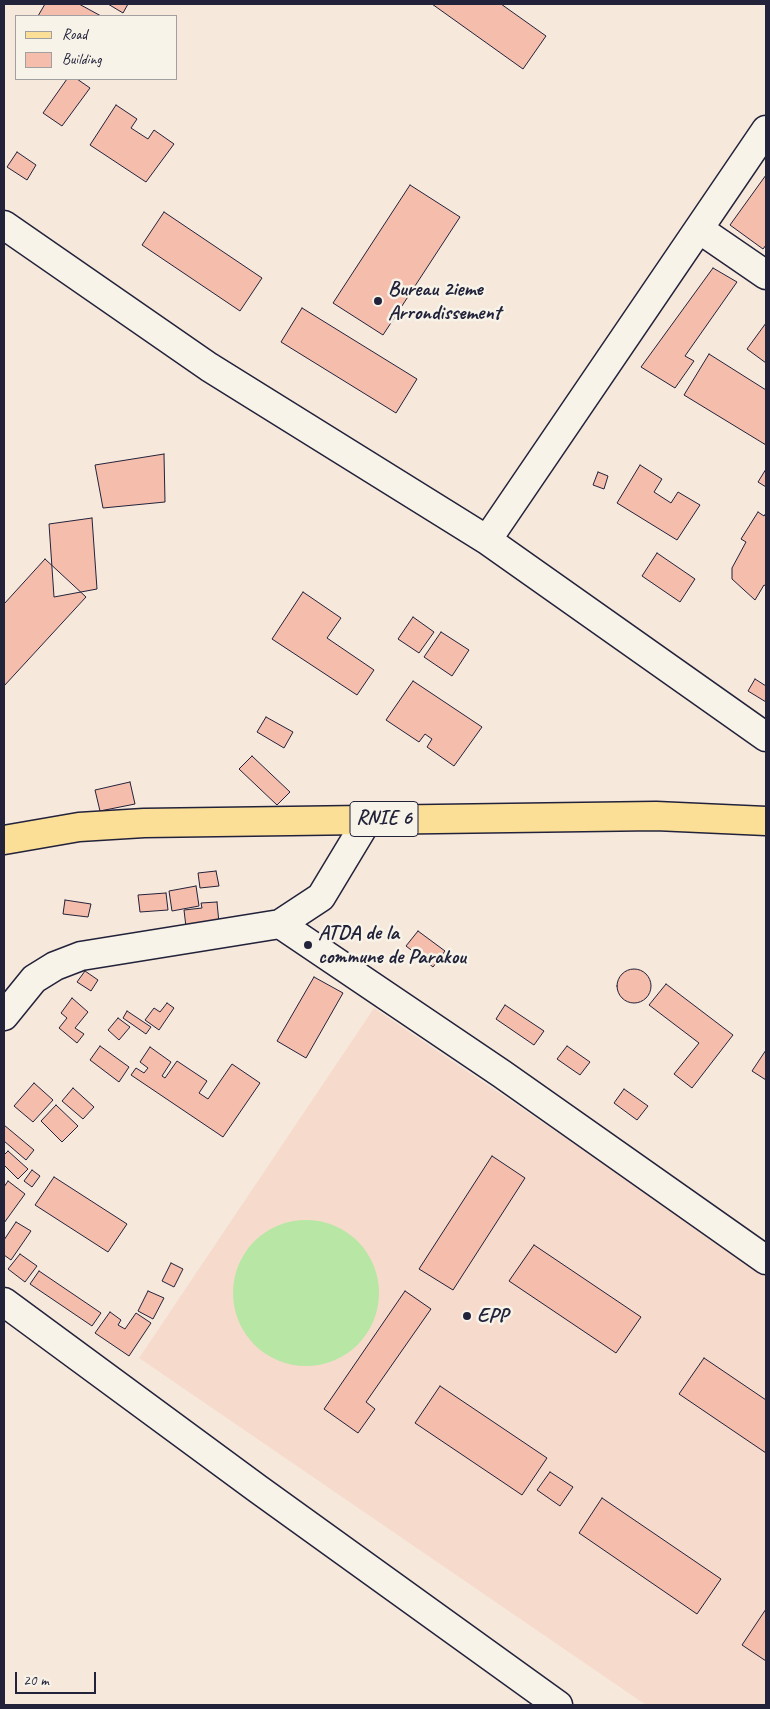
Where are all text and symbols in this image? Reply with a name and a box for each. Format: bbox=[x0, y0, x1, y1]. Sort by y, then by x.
legend bbox=[15, 15, 178, 80]
text: Road bbox=[62, 25, 87, 44]
text: Building bbox=[62, 50, 101, 69]
place label: Bureau 2ieme Arrondissement bbox=[388, 276, 501, 326]
marker: Bureau 2ieme Arrondissement bbox=[372, 295, 384, 307]
road number: RNIE 6 bbox=[350, 802, 418, 836]
place label: ATDA de la commune de Parakou bbox=[318, 920, 466, 970]
marker: ATDA de la commune de Parakou bbox=[302, 939, 314, 951]
place label: EPP bbox=[477, 1303, 508, 1329]
marker: EPP bbox=[461, 1310, 473, 1322]
scale bar bbox=[18, 1662, 99, 1694]
text: 20 m bbox=[23, 1671, 49, 1690]

